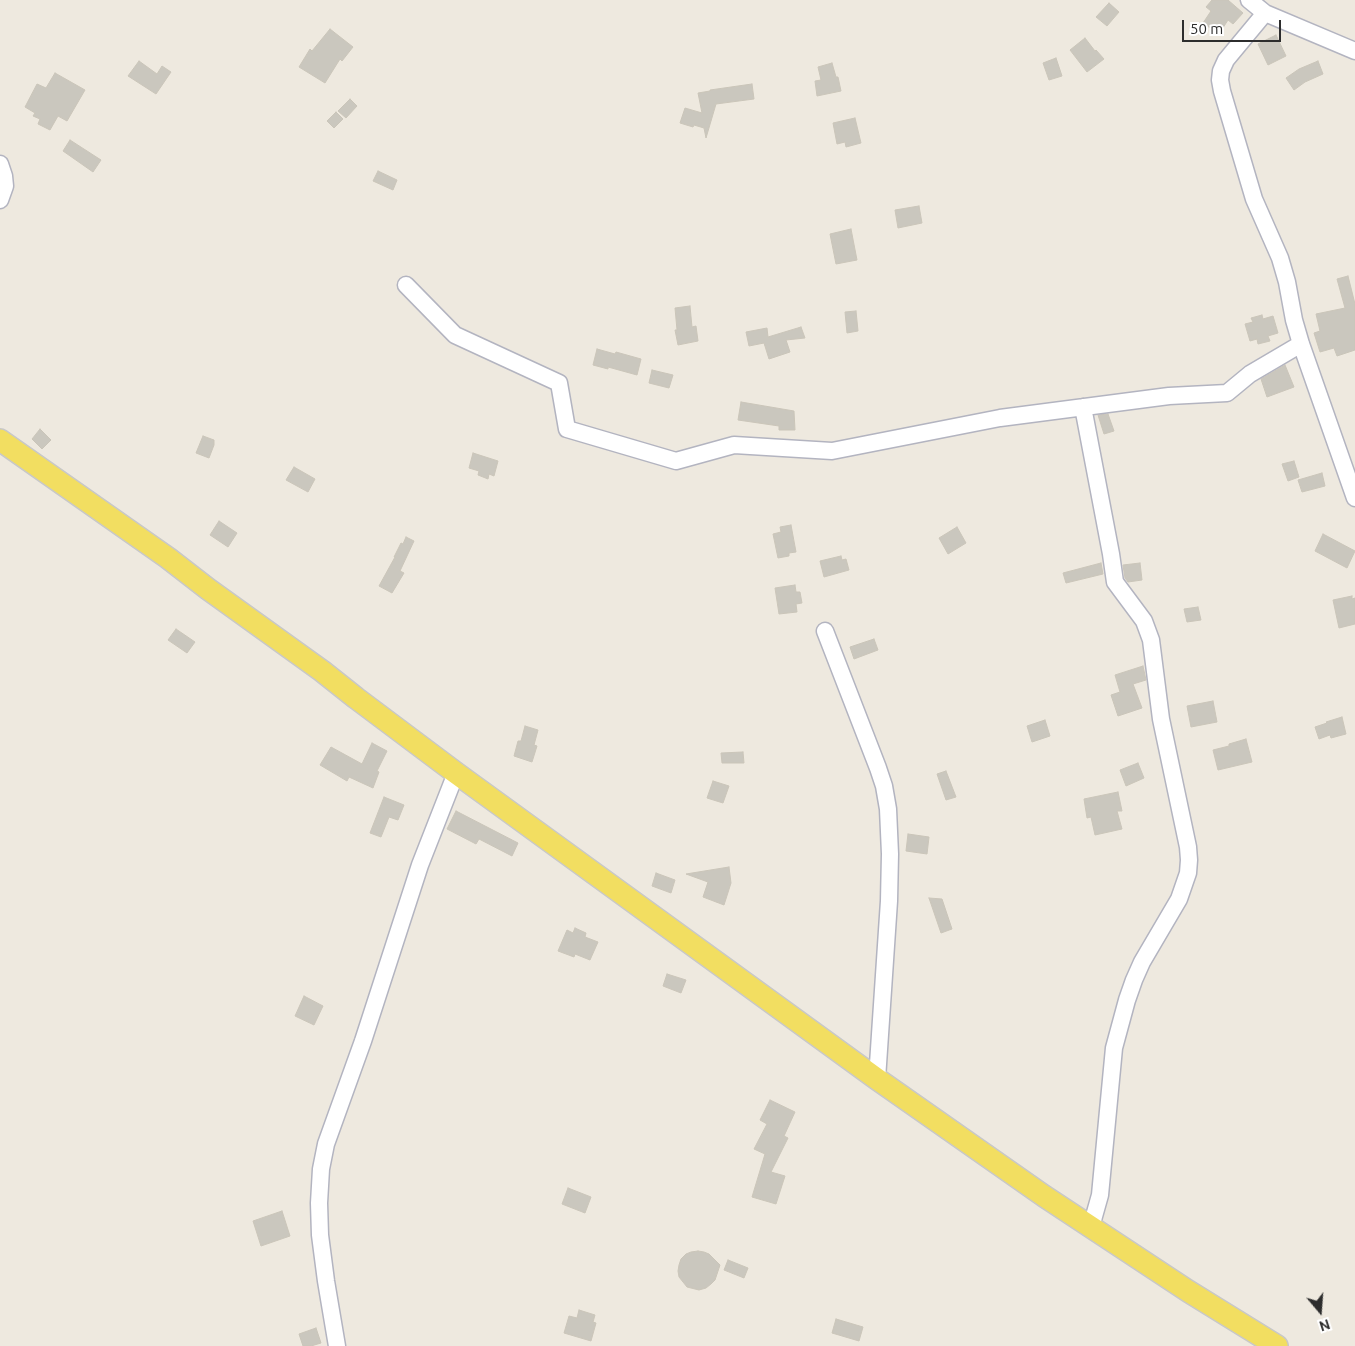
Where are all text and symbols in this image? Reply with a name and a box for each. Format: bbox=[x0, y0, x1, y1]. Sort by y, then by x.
scale bar bbox=[1185, 10, 1284, 42]
text: 50 m bbox=[1190, 20, 1223, 37]
north arrow bbox=[1295, 1286, 1345, 1336]
text: N bbox=[1317, 1316, 1332, 1334]

